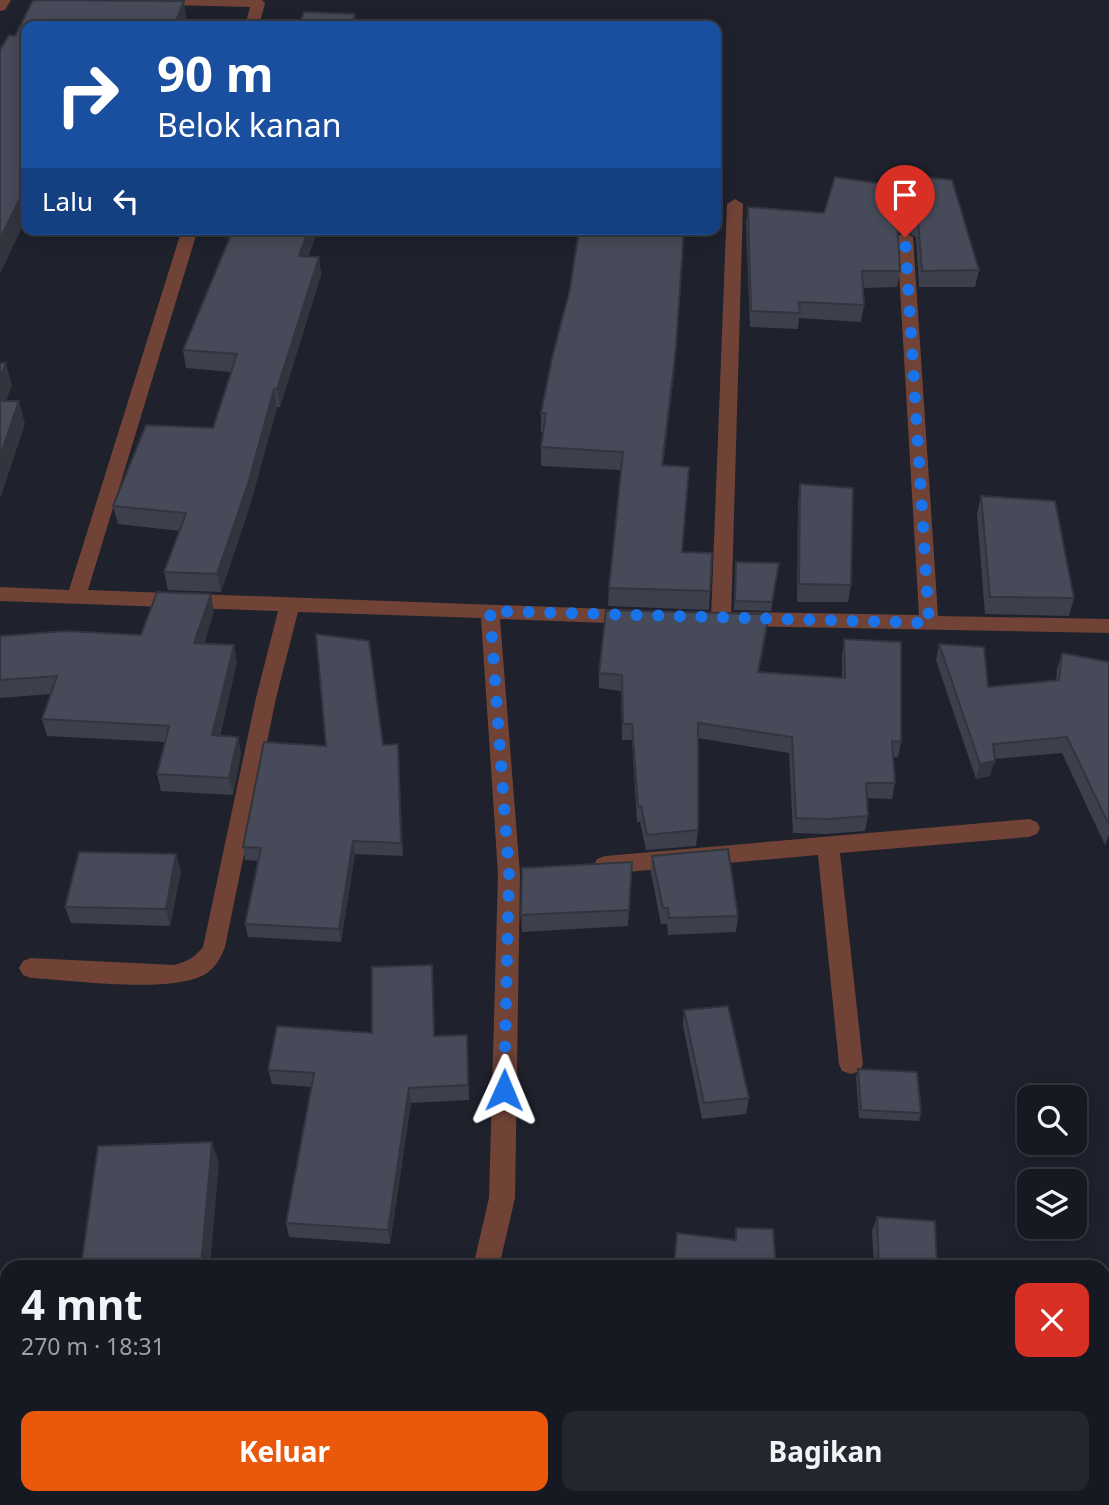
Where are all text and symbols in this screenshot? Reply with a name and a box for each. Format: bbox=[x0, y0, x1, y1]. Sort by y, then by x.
text: 90 m bbox=[157, 40, 274, 106]
icon: right bbox=[42, 49, 133, 140]
text: Belok kanan bbox=[157, 103, 341, 146]
pin bbox=[875, 165, 935, 237]
icon: arrive bbox=[886, 176, 924, 214]
icon: left bbox=[107, 182, 145, 220]
text: Lalu bbox=[42, 183, 93, 219]
position arrow bbox=[467, 1053, 541, 1127]
map controls bbox=[1017, 1085, 1087, 1239]
button: search bbox=[1017, 1085, 1087, 1155]
button: layers bbox=[1017, 1169, 1087, 1239]
text: 4 mnt bbox=[21, 1275, 142, 1332]
button: close bbox=[1015, 1283, 1089, 1357]
text: 270 m · 18:31 bbox=[21, 1330, 165, 1362]
button: Keluar bbox=[21, 1411, 548, 1491]
button: Bagikan bbox=[562, 1411, 1089, 1491]

